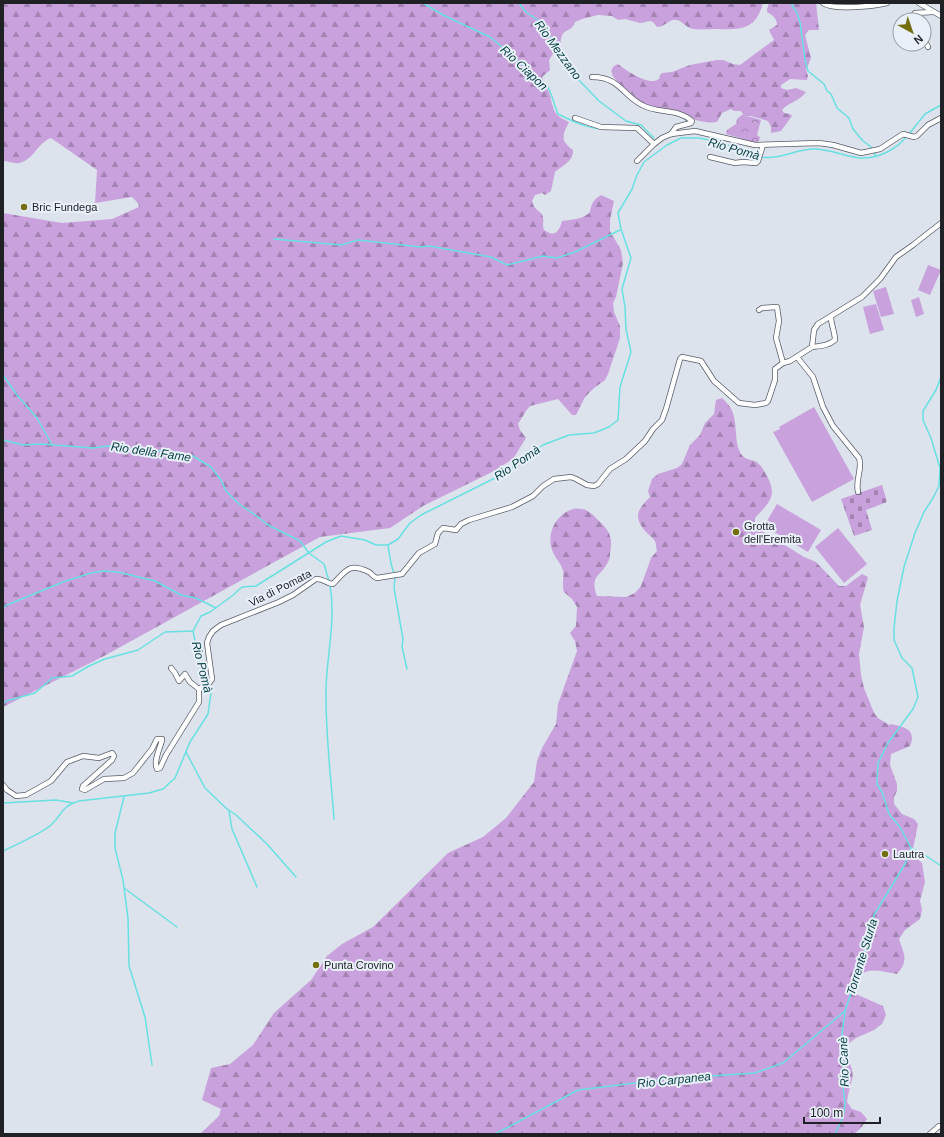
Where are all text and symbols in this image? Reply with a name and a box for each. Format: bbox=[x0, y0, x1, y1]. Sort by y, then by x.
north arrow bbox=[892, 12, 932, 52]
water label: Rio Mezzano bbox=[532, 18, 584, 83]
text: N bbox=[911, 33, 925, 47]
water label: Rio Ciapon bbox=[498, 43, 551, 94]
water label: Rio Pomà bbox=[707, 135, 762, 163]
place label: Bric Fundega bbox=[32, 201, 98, 213]
marker: Bric Fundega bbox=[19, 202, 29, 212]
water label: Rio della Fame bbox=[110, 439, 192, 465]
water label: Rio Pomà bbox=[491, 442, 543, 484]
place label: Grotta dell'Eremita bbox=[744, 520, 802, 545]
marker: Grotta dell'Eremita bbox=[731, 527, 741, 537]
street label: Via di Pomata bbox=[247, 567, 314, 609]
water label: Rio Pomà bbox=[189, 640, 215, 695]
place label: Lautra bbox=[893, 848, 925, 860]
marker: Lautra bbox=[880, 849, 890, 859]
water label: Torrente Sturla bbox=[844, 917, 880, 997]
place label: Punta Crovino bbox=[324, 959, 394, 971]
marker: Punta Crovino bbox=[311, 960, 321, 970]
water label: Rio Canè bbox=[836, 1036, 852, 1087]
water label: Rio Carpanea bbox=[636, 1069, 712, 1091]
scale bar bbox=[804, 1099, 880, 1125]
text: 100 m bbox=[810, 1106, 843, 1120]

